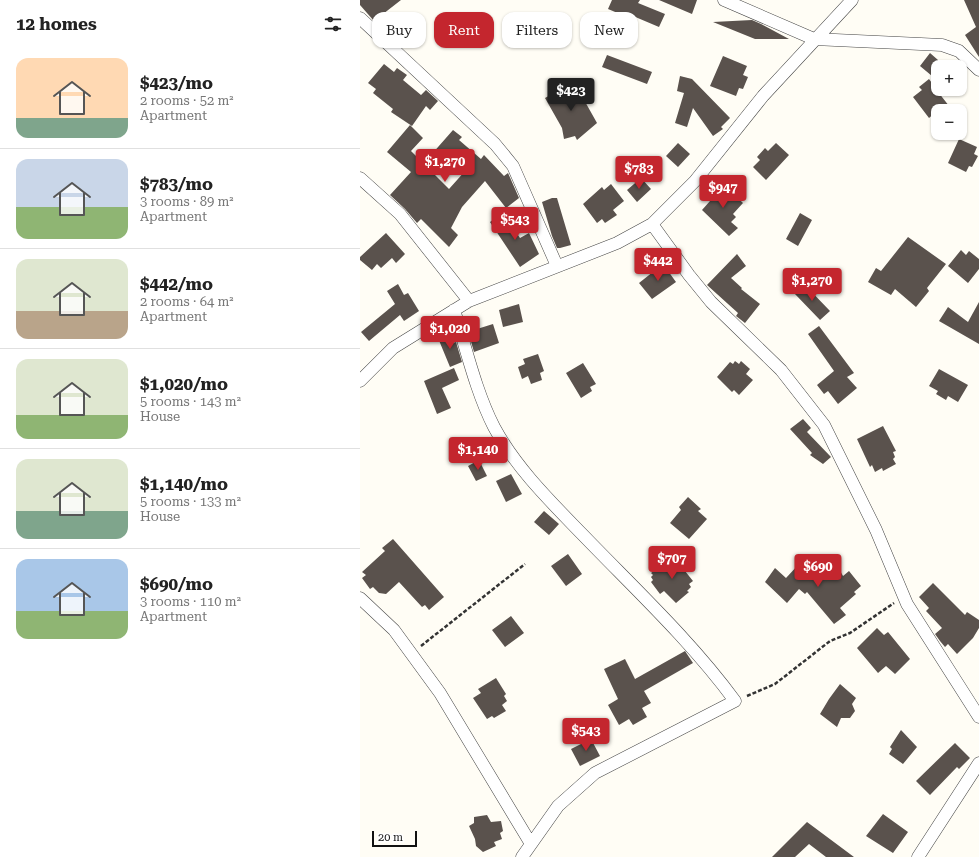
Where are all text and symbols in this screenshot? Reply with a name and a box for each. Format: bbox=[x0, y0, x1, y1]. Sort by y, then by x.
chip: Buy bbox=[372, 12, 426, 48]
chip: Rent bbox=[434, 12, 494, 48]
chip: Filters bbox=[502, 12, 572, 48]
chip: New bbox=[580, 12, 638, 48]
icon: filters bbox=[322, 13, 344, 35]
text: 12 homes bbox=[16, 14, 97, 34]
map controls bbox=[931, 60, 967, 140]
button: + bbox=[931, 60, 967, 96]
text: $423/mo bbox=[140, 73, 213, 93]
icon: home bbox=[48, 74, 96, 122]
pin: $423 bbox=[547, 78, 595, 112]
text: $423 bbox=[556, 83, 586, 98]
text: 2 rooms · 52 m² bbox=[140, 93, 234, 108]
button: − bbox=[931, 104, 967, 140]
text: Apartment bbox=[140, 108, 207, 123]
pin: $1,270 bbox=[412, 149, 478, 183]
text: $1,270 bbox=[425, 154, 465, 169]
pin: $783 bbox=[615, 156, 663, 190]
text: $783 bbox=[624, 161, 654, 176]
text: $783/mo bbox=[140, 174, 213, 194]
icon: home bbox=[48, 175, 96, 223]
pin: $947 bbox=[699, 175, 747, 209]
text: $947 bbox=[708, 180, 738, 195]
text: 3 rooms · 89 m² bbox=[140, 194, 234, 209]
pin: $543 bbox=[491, 207, 539, 241]
text: Apartment bbox=[140, 209, 207, 224]
text: $543 bbox=[500, 212, 530, 227]
pin: $442 bbox=[634, 248, 682, 282]
text: $442 bbox=[643, 253, 673, 268]
pin: $1,270 bbox=[779, 268, 845, 302]
text: $1,270 bbox=[792, 273, 832, 288]
text: $442/mo bbox=[140, 274, 213, 294]
icon: home bbox=[48, 275, 96, 323]
text: 2 rooms · 64 m² bbox=[140, 294, 234, 309]
text: Apartment bbox=[140, 309, 207, 324]
pin: $1,020 bbox=[417, 316, 483, 350]
text: $1,020 bbox=[430, 321, 470, 336]
text: $1,020/mo bbox=[140, 374, 228, 394]
icon: home bbox=[48, 375, 96, 423]
text: 5 rooms · 143 m² bbox=[140, 394, 241, 409]
text: House bbox=[140, 409, 180, 424]
pin: $1,140 bbox=[445, 437, 511, 471]
text: $1,140 bbox=[458, 442, 498, 457]
text: $1,140/mo bbox=[140, 474, 228, 494]
icon: home bbox=[48, 475, 96, 523]
text: 5 rooms · 133 m² bbox=[140, 494, 241, 509]
text: House bbox=[140, 509, 180, 524]
pin: $707 bbox=[648, 546, 696, 580]
text: $707 bbox=[657, 551, 687, 566]
pin: $690 bbox=[794, 554, 842, 588]
text: $690 bbox=[803, 559, 833, 574]
text: $690/mo bbox=[140, 574, 213, 594]
icon: home bbox=[48, 575, 96, 623]
text: 3 rooms · 110 m² bbox=[140, 594, 241, 609]
text: Apartment bbox=[140, 609, 207, 624]
pin: $543 bbox=[562, 718, 610, 752]
text: $543 bbox=[571, 723, 601, 738]
scale bar bbox=[372, 829, 417, 848]
text: 20 m bbox=[378, 831, 403, 844]

